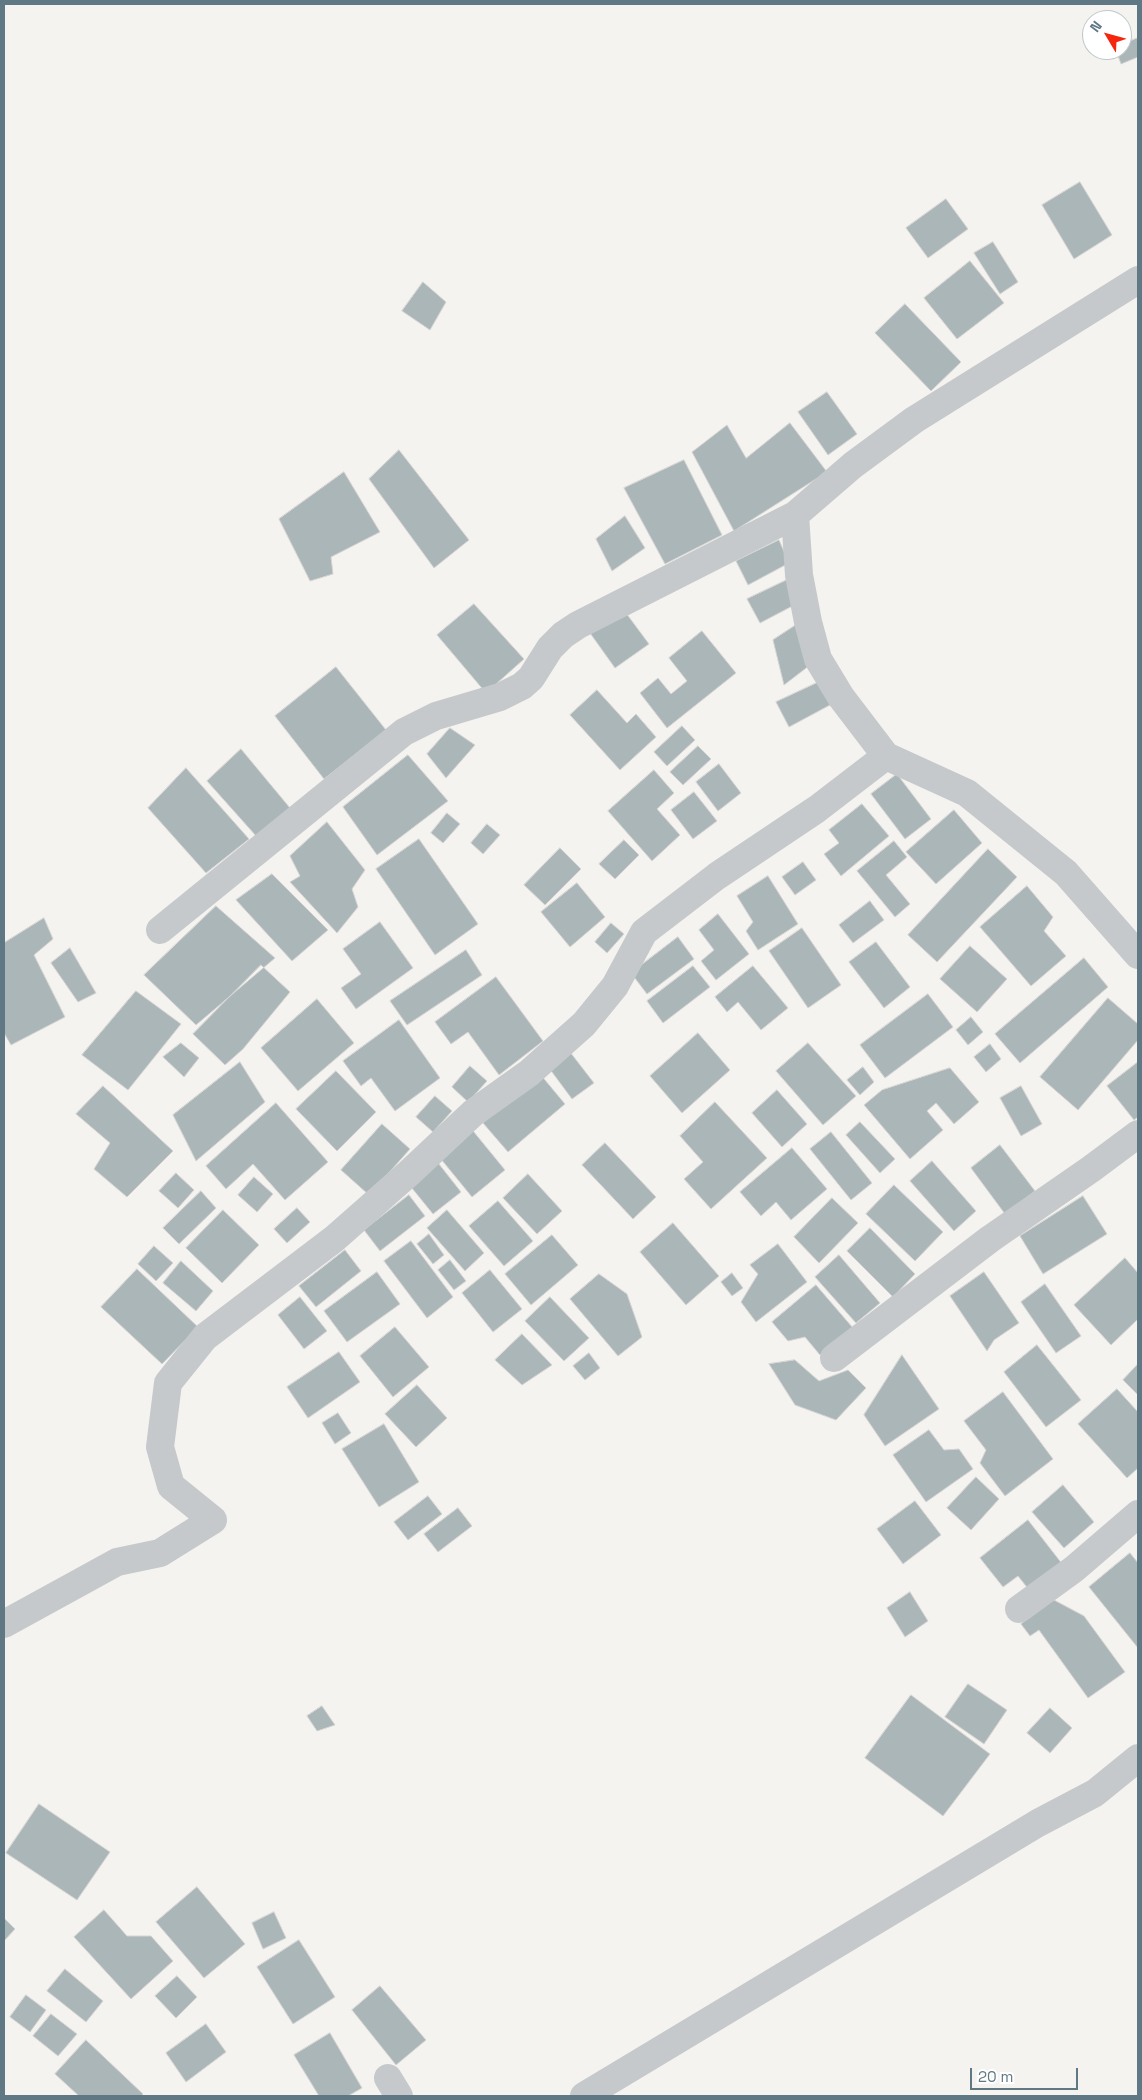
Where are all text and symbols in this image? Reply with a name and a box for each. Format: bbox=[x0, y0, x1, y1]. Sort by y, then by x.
north arrow bbox=[1082, 10, 1132, 60]
text: N bbox=[1086, 17, 1106, 36]
scale bar bbox=[972, 2058, 1080, 2090]
text: 20 m bbox=[978, 2067, 1013, 2086]

